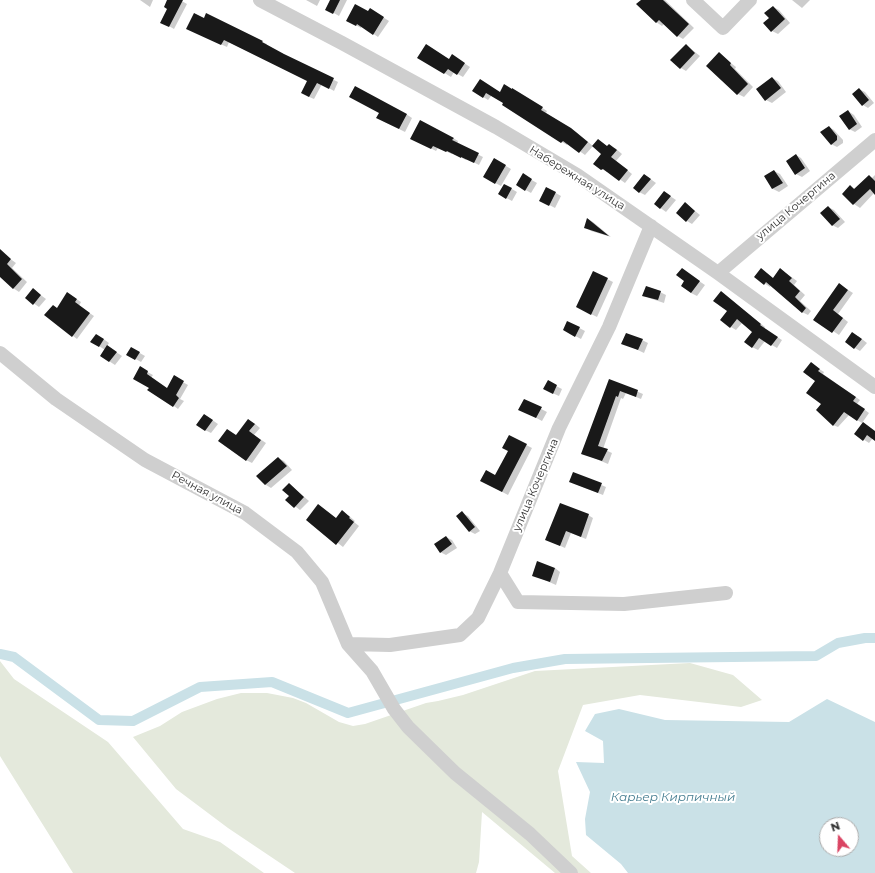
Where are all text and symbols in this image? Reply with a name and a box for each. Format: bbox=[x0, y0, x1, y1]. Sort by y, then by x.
street label: Набережная улица bbox=[527, 143, 627, 213]
street label: улица Кочергина bbox=[754, 169, 838, 243]
street label: улица Кочергина bbox=[511, 437, 561, 533]
street label: Речная улица bbox=[169, 469, 245, 517]
water label: Карьер Кирпичный bbox=[611, 790, 735, 804]
north arrow bbox=[819, 817, 859, 857]
text: N bbox=[829, 819, 842, 835]

